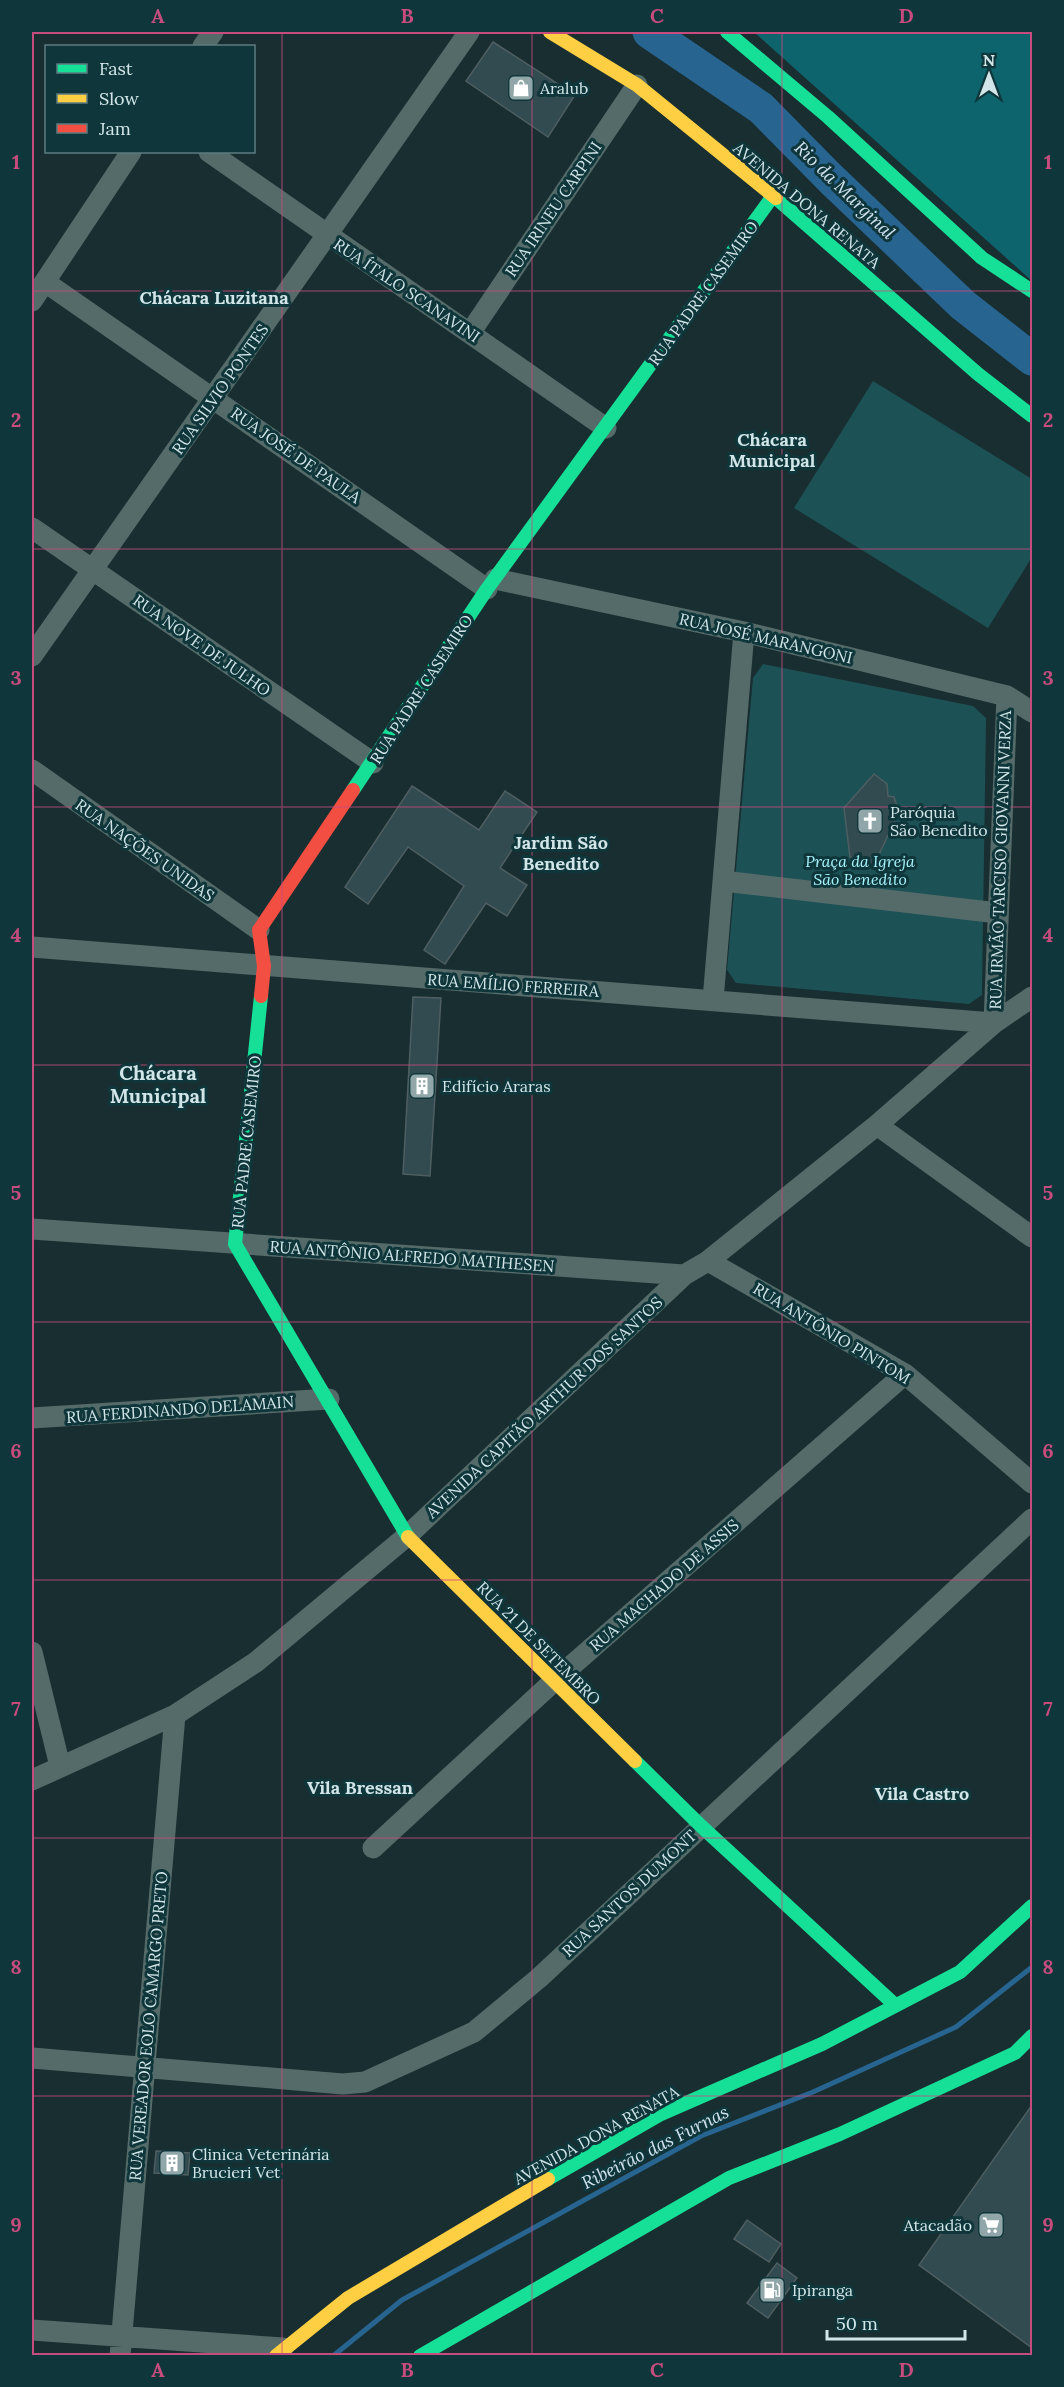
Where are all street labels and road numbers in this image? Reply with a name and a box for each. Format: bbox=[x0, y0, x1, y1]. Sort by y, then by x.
street label: AVENIDA DONA RENATA bbox=[729, 137, 885, 273]
street label: RUA IRINEU CARPINI bbox=[500, 138, 606, 280]
street label: RUA PADRE CASEMIRO bbox=[644, 217, 762, 369]
street label: RUA ÍTALO SCANAVINI bbox=[330, 234, 484, 346]
street label: RUA SILVIO PONTES bbox=[167, 320, 273, 458]
street label: RUA JOSÉ DE PAULA bbox=[227, 403, 366, 508]
street label: RUA NOVE DE JULHO bbox=[129, 590, 275, 700]
street label: RUA JOSÉ MARANGONI bbox=[677, 608, 855, 668]
street label: RUA PADRE CASEMIRO bbox=[365, 611, 477, 767]
street label: RUA IRMÃO TARCISO GIOVANNI VERZA bbox=[985, 709, 1015, 1010]
street label: RUA NAÇÕES UNIDAS bbox=[72, 794, 218, 906]
street label: RUA EMÍLIO FERREIRA bbox=[426, 969, 601, 1001]
street label: RUA PADRE CASEMIRO bbox=[227, 1055, 265, 1229]
street label: RUA ANTÔNIO ALFREDO MATIHESEN bbox=[269, 1236, 555, 1276]
street label: RUA ANTÔNIO PINTOM bbox=[750, 1278, 915, 1388]
street label: AVENIDA CAPITÃO ARTHUR DOS SANTOS bbox=[421, 1292, 666, 1523]
street label: RUA FERDINANDO DELAMAIN bbox=[65, 1391, 295, 1427]
street label: RUA MACHADO DE ASSIS bbox=[585, 1515, 743, 1655]
street label: RUA 21 DE SETEMBRO bbox=[473, 1577, 605, 1709]
street label: RUA SANTOS DUMONT bbox=[558, 1825, 700, 1961]
street label: RUA VEREADOR EOLO CAMARGO PRETO bbox=[125, 1870, 171, 2182]
street label: AVENIDA DONA RENATA bbox=[509, 2081, 683, 2189]

